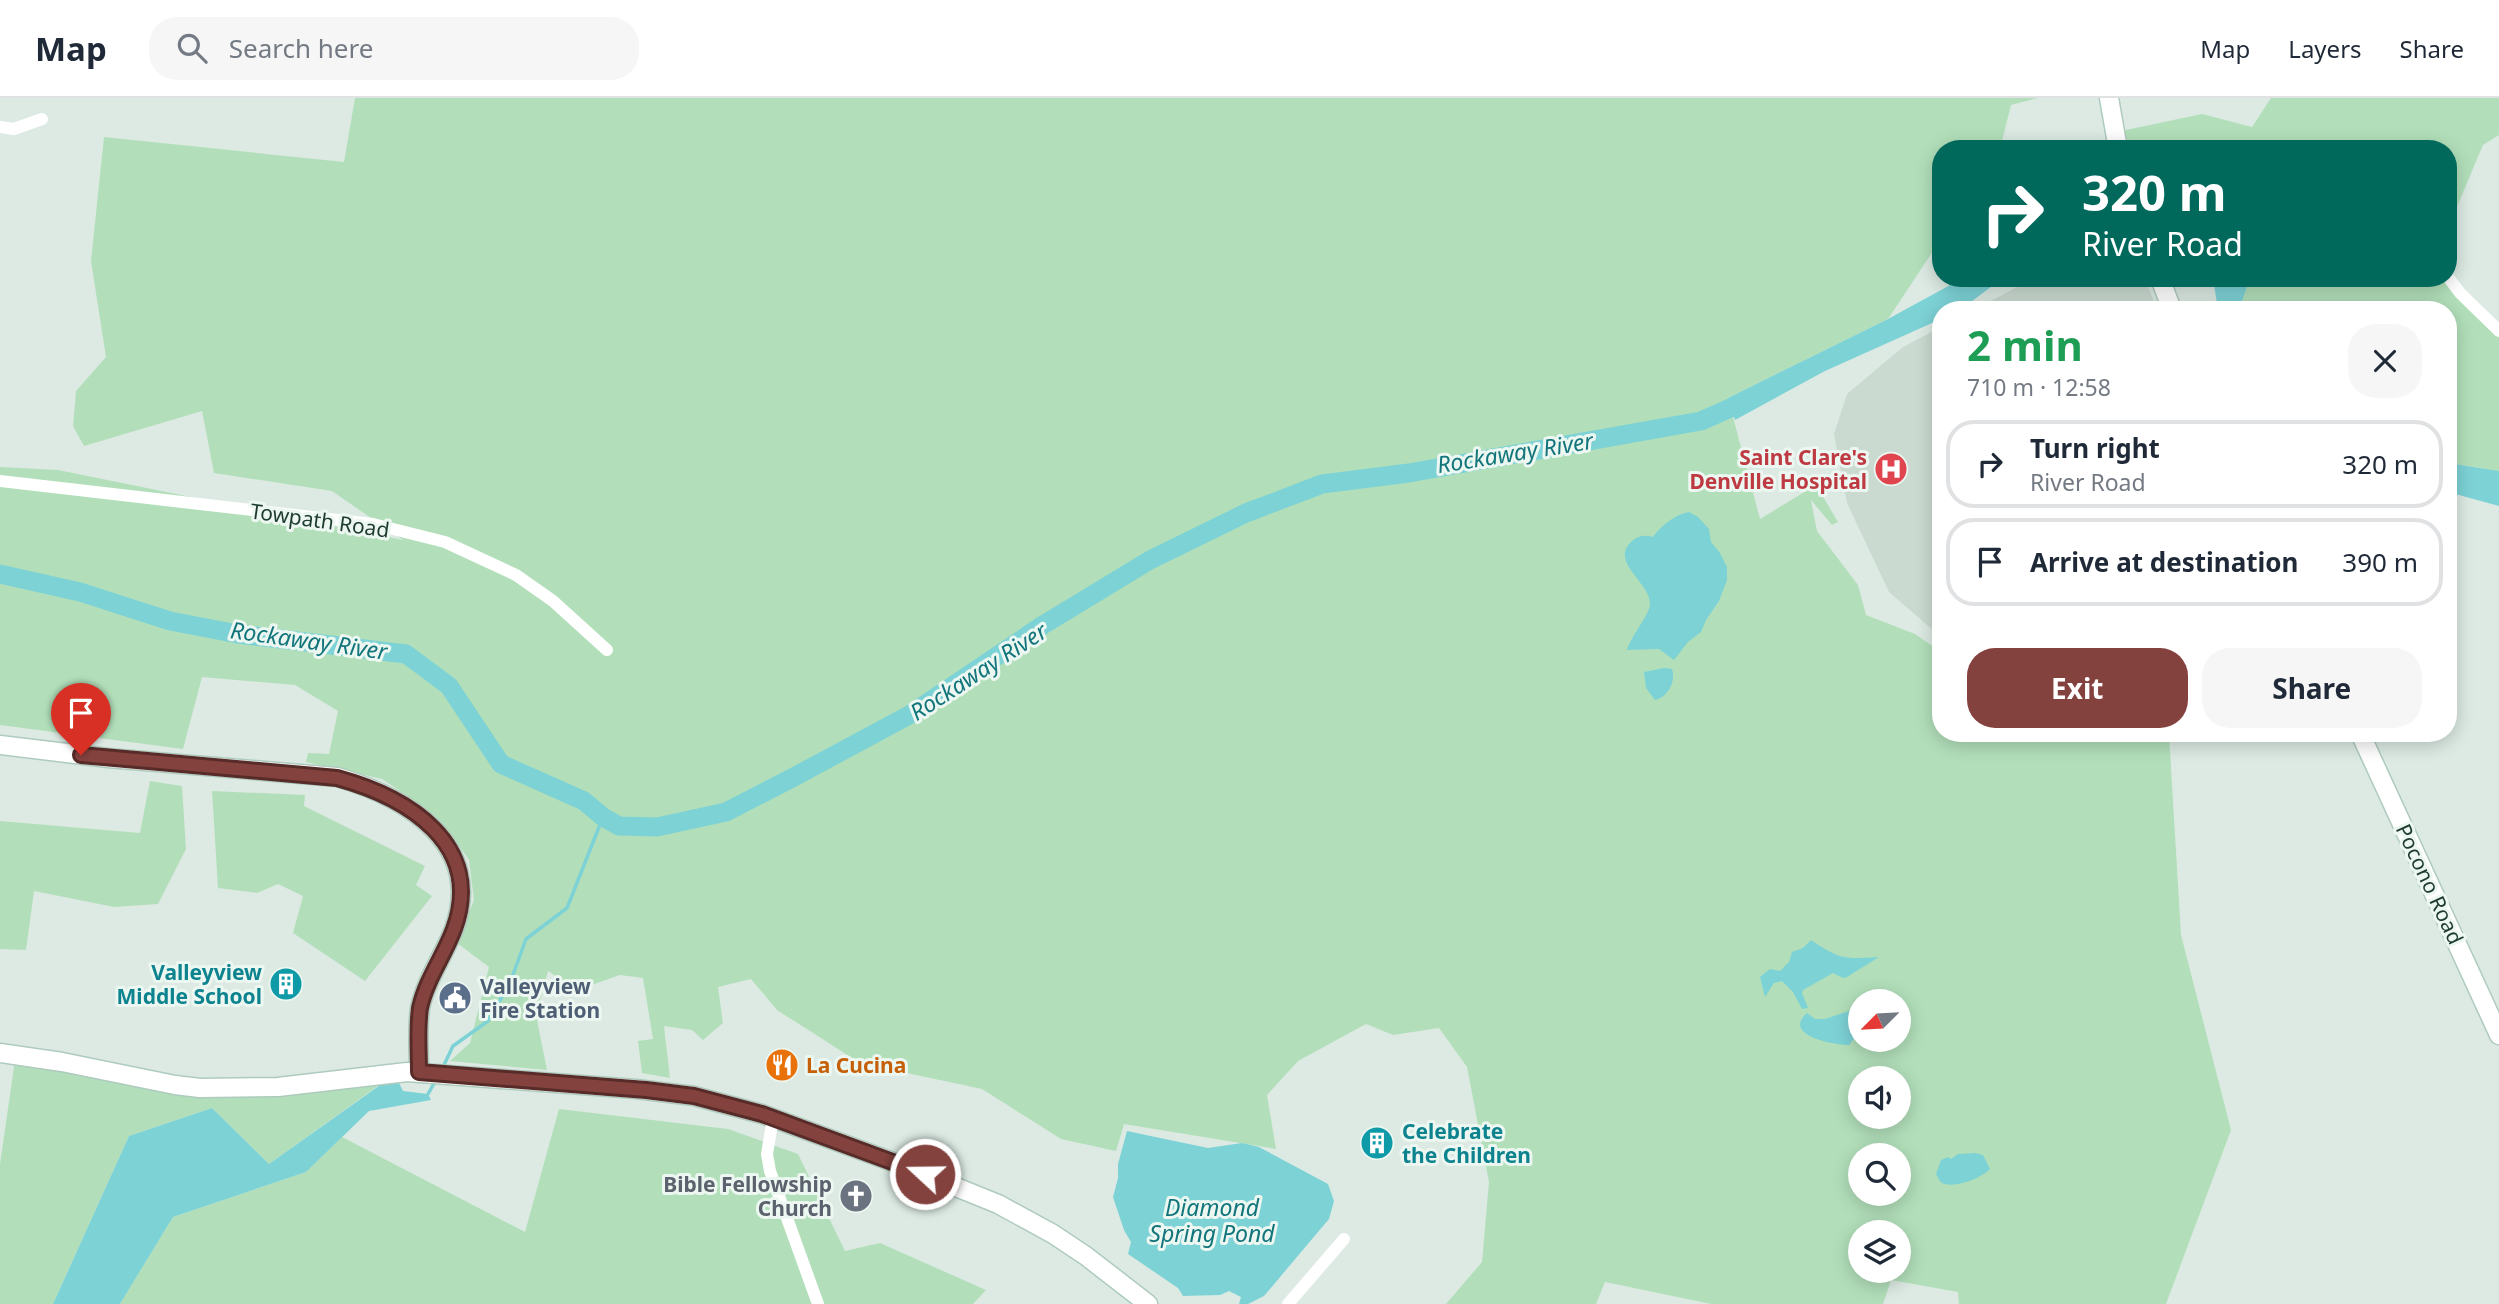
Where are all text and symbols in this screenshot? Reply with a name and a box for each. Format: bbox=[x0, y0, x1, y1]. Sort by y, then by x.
search box bbox=[149, 17, 639, 80]
text: Map bbox=[35, 26, 107, 71]
icon: search bbox=[173, 29, 211, 67]
text: Search here bbox=[229, 30, 373, 66]
text: Map bbox=[2200, 32, 2250, 65]
text: Layers bbox=[2288, 32, 2362, 65]
text: Share bbox=[2400, 32, 2464, 65]
text: 320 m bbox=[2082, 159, 2227, 225]
icon: right bbox=[1967, 168, 2058, 259]
text: River Road bbox=[2082, 222, 2243, 265]
text: 2 min bbox=[1967, 316, 2083, 373]
button: close bbox=[2348, 324, 2422, 398]
text: 710 m · 12:58 bbox=[1967, 371, 2111, 403]
water label: Rockaway River bbox=[1435, 424, 1596, 480]
text: Turn right bbox=[2030, 430, 2160, 466]
place label: Saint Clare's Denville Hospital bbox=[1689, 443, 1867, 495]
icon: right bbox=[1971, 445, 2009, 483]
text: 320 m bbox=[2342, 446, 2418, 482]
hospital icon: Saint Clare's Denville Hospital bbox=[1872, 450, 1910, 488]
text: River Road bbox=[2030, 466, 2146, 498]
street label: Towpath Road bbox=[249, 496, 391, 544]
icon: arrive bbox=[1971, 543, 2009, 581]
text: Arrive at destination bbox=[2030, 544, 2299, 580]
text: 390 m bbox=[2342, 544, 2418, 580]
water label: Rockaway River bbox=[229, 613, 390, 667]
water label: Rockaway River bbox=[903, 614, 1054, 727]
button: Exit bbox=[1967, 648, 2188, 728]
button: Share bbox=[2202, 648, 2422, 728]
pin bbox=[51, 683, 111, 755]
icon: arrive bbox=[62, 694, 100, 732]
street label: Pocono Road bbox=[2390, 819, 2470, 949]
place label: Valleyview Middle School bbox=[117, 958, 262, 1010]
building icon: Valleyview Middle School bbox=[267, 965, 305, 1003]
place label: Valleyview Fire Station bbox=[480, 972, 600, 1024]
public building icon: Valleyview Fire Station bbox=[436, 979, 474, 1017]
north arrow bbox=[1848, 989, 1911, 1052]
map controls bbox=[1848, 989, 1911, 1283]
restaurant icon: La Cucina bbox=[763, 1046, 801, 1084]
place label: La Cucina bbox=[806, 1051, 906, 1079]
button: sound bbox=[1848, 1066, 1911, 1129]
place label: Celebrate the Children bbox=[1402, 1117, 1531, 1169]
building icon: Celebrate the Children bbox=[1358, 1124, 1396, 1162]
position arrow bbox=[888, 1137, 962, 1211]
button: search bbox=[1848, 1143, 1911, 1206]
place label: Bible Fellowship Church bbox=[663, 1170, 832, 1222]
church icon: Bible Fellowship Church bbox=[837, 1177, 875, 1215]
water label: Diamond Spring Pond bbox=[1149, 1191, 1275, 1249]
button: layers bbox=[1848, 1220, 1911, 1283]

